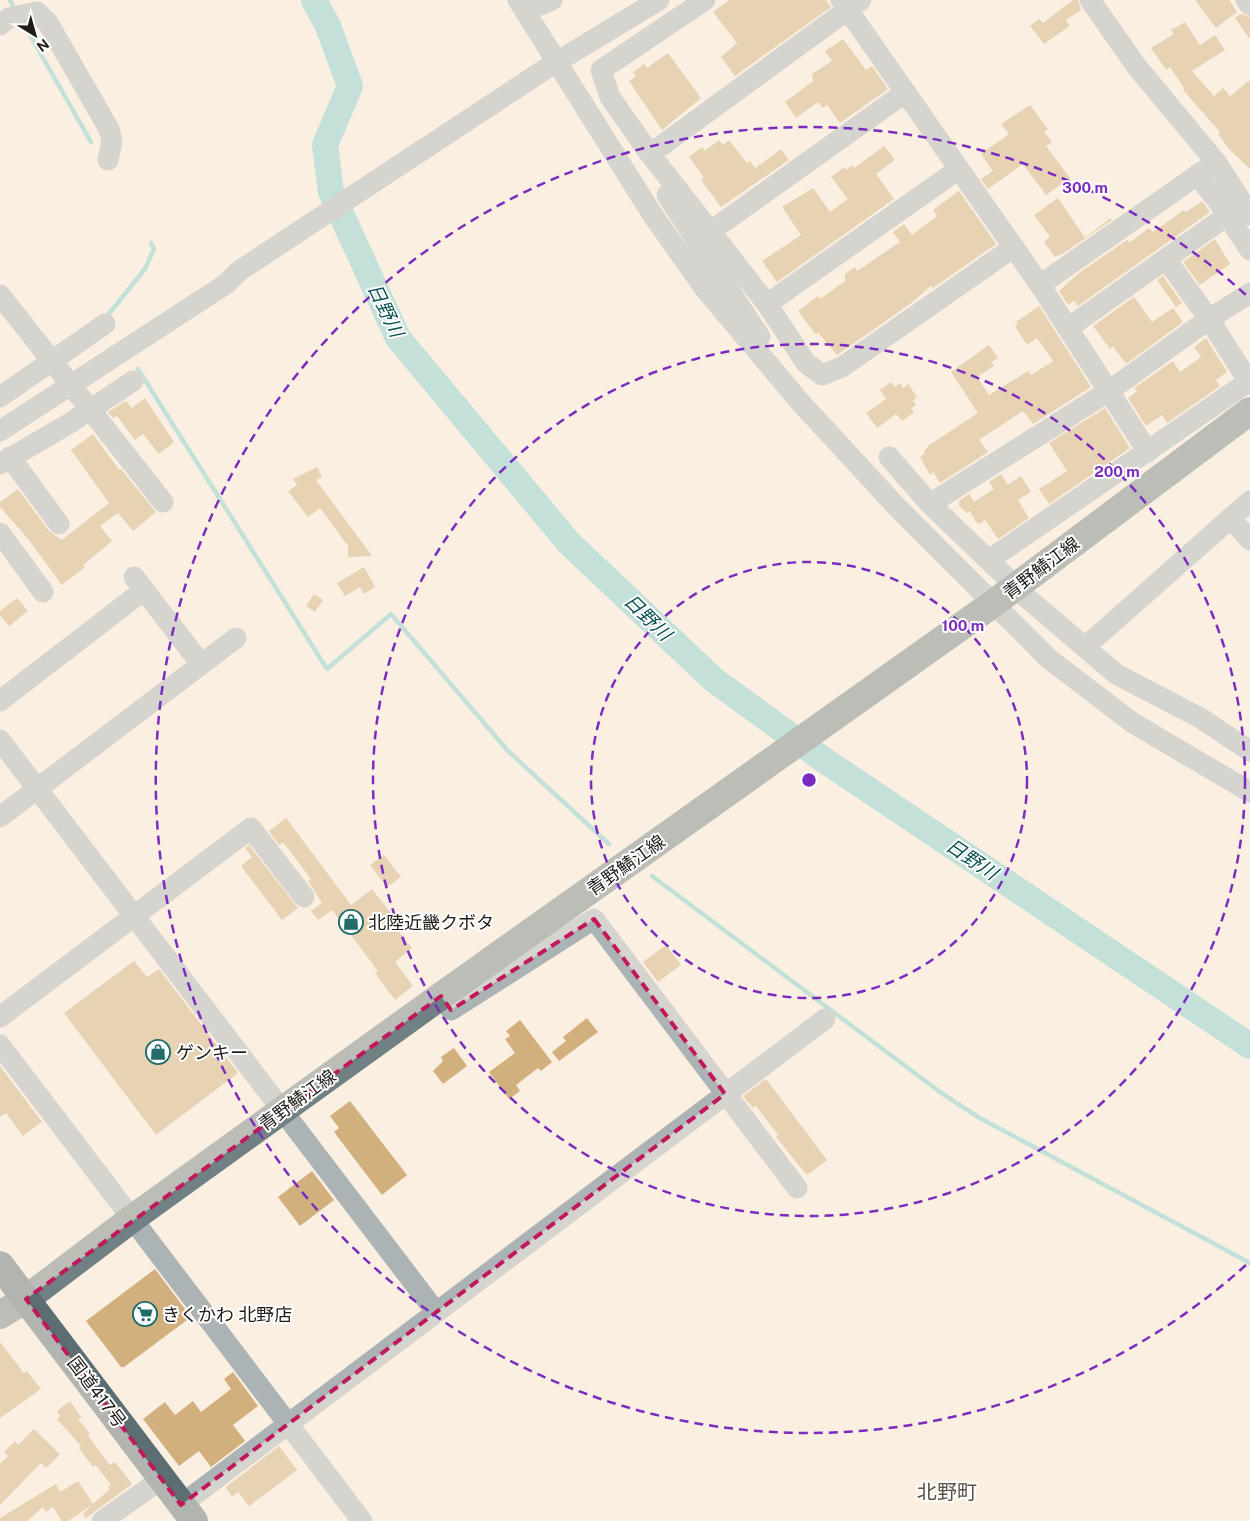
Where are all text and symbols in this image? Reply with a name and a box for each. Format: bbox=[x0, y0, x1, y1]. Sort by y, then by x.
north arrow bbox=[10, 10, 60, 60]
text: N bbox=[34, 36, 52, 55]
text: 300 m bbox=[1062, 179, 1108, 196]
water label: 日野川 bbox=[364, 280, 409, 342]
text: 200 m bbox=[1094, 463, 1140, 480]
street label: 青野鯖江線 bbox=[999, 533, 1083, 603]
water label: 日野川 bbox=[620, 589, 678, 646]
text: 100 m bbox=[942, 617, 984, 634]
centre of rings bbox=[800, 771, 818, 789]
street label: 青野鯖江線 bbox=[583, 831, 669, 899]
water label: 日野川 bbox=[942, 834, 1003, 885]
shop icon: 北陸近畿クボタ bbox=[338, 909, 364, 935]
place label: 北陸近畿クボタ bbox=[368, 912, 494, 933]
shop icon: ゲンキー bbox=[145, 1039, 171, 1065]
place label: ゲンキー bbox=[176, 1042, 248, 1063]
street label: 青野鯖江線 bbox=[254, 1065, 340, 1135]
supermarket icon: きくかわ 北野店 bbox=[132, 1301, 158, 1327]
place label: きくかわ 北野店 bbox=[162, 1304, 292, 1325]
street label: 国道417号 bbox=[64, 1352, 130, 1432]
district label: 北野町 bbox=[917, 1480, 977, 1504]

